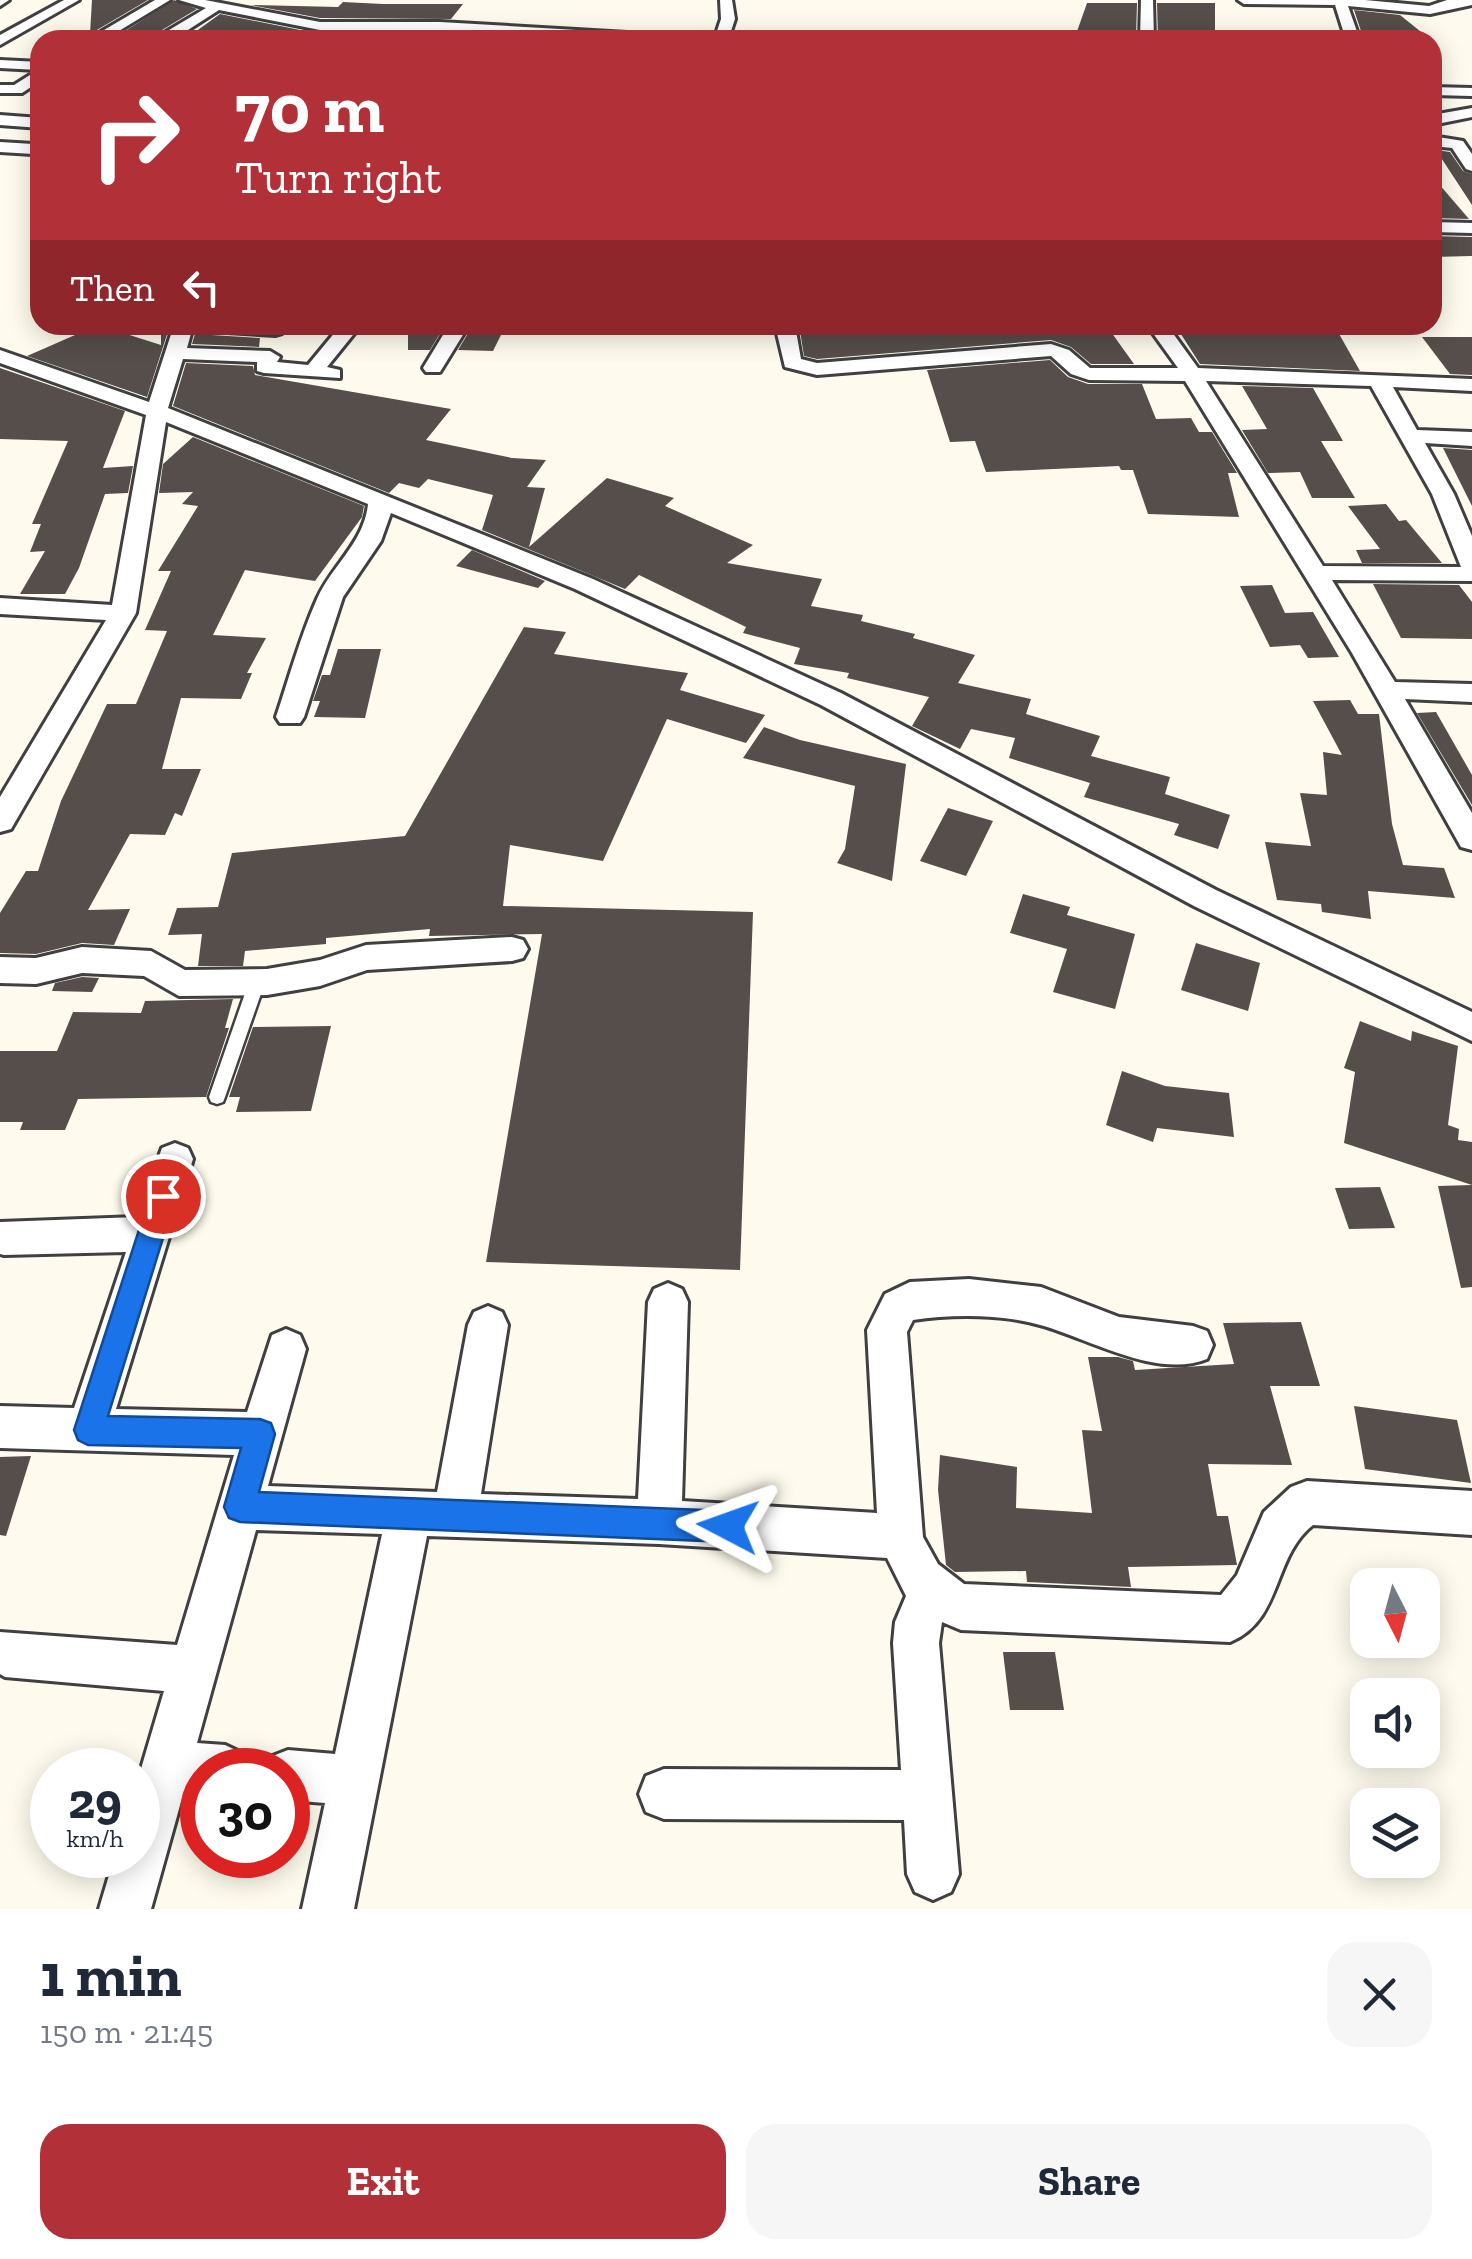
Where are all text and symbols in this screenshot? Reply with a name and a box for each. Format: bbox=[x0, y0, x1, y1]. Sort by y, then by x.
text: 70 m bbox=[235, 66, 384, 150]
icon: right bbox=[70, 70, 200, 200]
text: Turn right bbox=[235, 151, 441, 205]
icon: left bbox=[174, 260, 229, 315]
text: Then bbox=[70, 265, 154, 311]
pin bbox=[121, 1154, 206, 1239]
icon: arrive bbox=[136, 1169, 191, 1224]
position arrow bbox=[676, 1474, 780, 1578]
north arrow bbox=[1350, 1568, 1440, 1658]
map controls bbox=[1350, 1568, 1440, 1878]
button: sound bbox=[1350, 1678, 1440, 1768]
speed limit sign: 30 bbox=[180, 1748, 310, 1878]
text: 29 bbox=[68, 1771, 122, 1831]
button: layers bbox=[1350, 1788, 1440, 1878]
text: km/h bbox=[66, 1823, 124, 1853]
text: 1 min bbox=[40, 1939, 182, 2011]
button: close bbox=[1327, 1942, 1432, 2047]
text: 150 m · 21:45 bbox=[40, 2013, 213, 2051]
button: Exit bbox=[40, 2124, 726, 2239]
button: Share bbox=[746, 2124, 1432, 2239]

